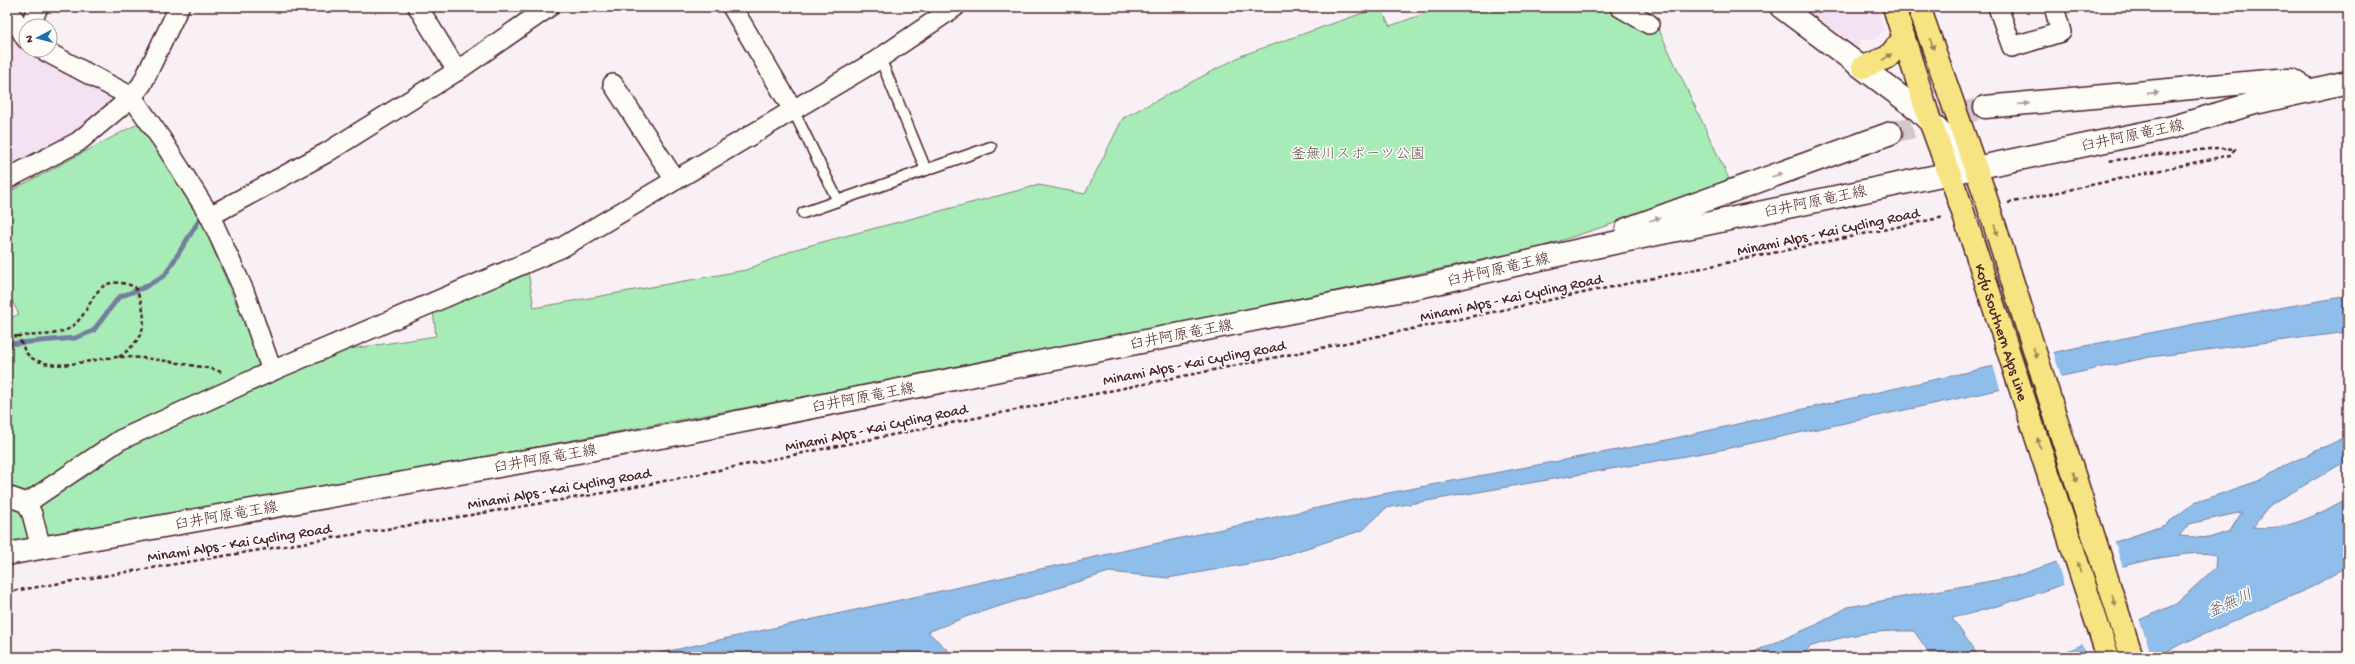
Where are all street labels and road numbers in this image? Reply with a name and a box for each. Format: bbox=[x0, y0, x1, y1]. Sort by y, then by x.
street label: 臼井阿原竜王線 bbox=[2079, 116, 2186, 157]
street label: 臼井阿原竜王線 bbox=[1762, 182, 1869, 223]
street label: Minami Alps - Kai Cycling Road bbox=[1736, 205, 1922, 261]
street label: 臼井阿原竜王線 bbox=[1445, 249, 1552, 292]
street label: Kofu Southern Alps Line bbox=[1969, 262, 2031, 404]
street label: Minami Alps - Kai Cycling Road bbox=[1419, 271, 1605, 327]
street label: 臼井阿原竜王線 bbox=[1128, 316, 1235, 355]
street label: Minami Alps - Kai Cycling Road bbox=[1101, 337, 1289, 391]
street label: 臼井阿原竜王線 bbox=[810, 379, 917, 418]
street label: Minami Alps - Kai Cycling Road bbox=[784, 401, 970, 457]
street label: 臼井阿原竜王線 bbox=[492, 441, 599, 478]
street label: Minami Alps - Kai Cycling Road bbox=[466, 465, 654, 515]
street label: 臼井阿原竜王線 bbox=[173, 498, 280, 535]
street label: Minami Alps - Kai Cycling Road bbox=[146, 520, 334, 567]

